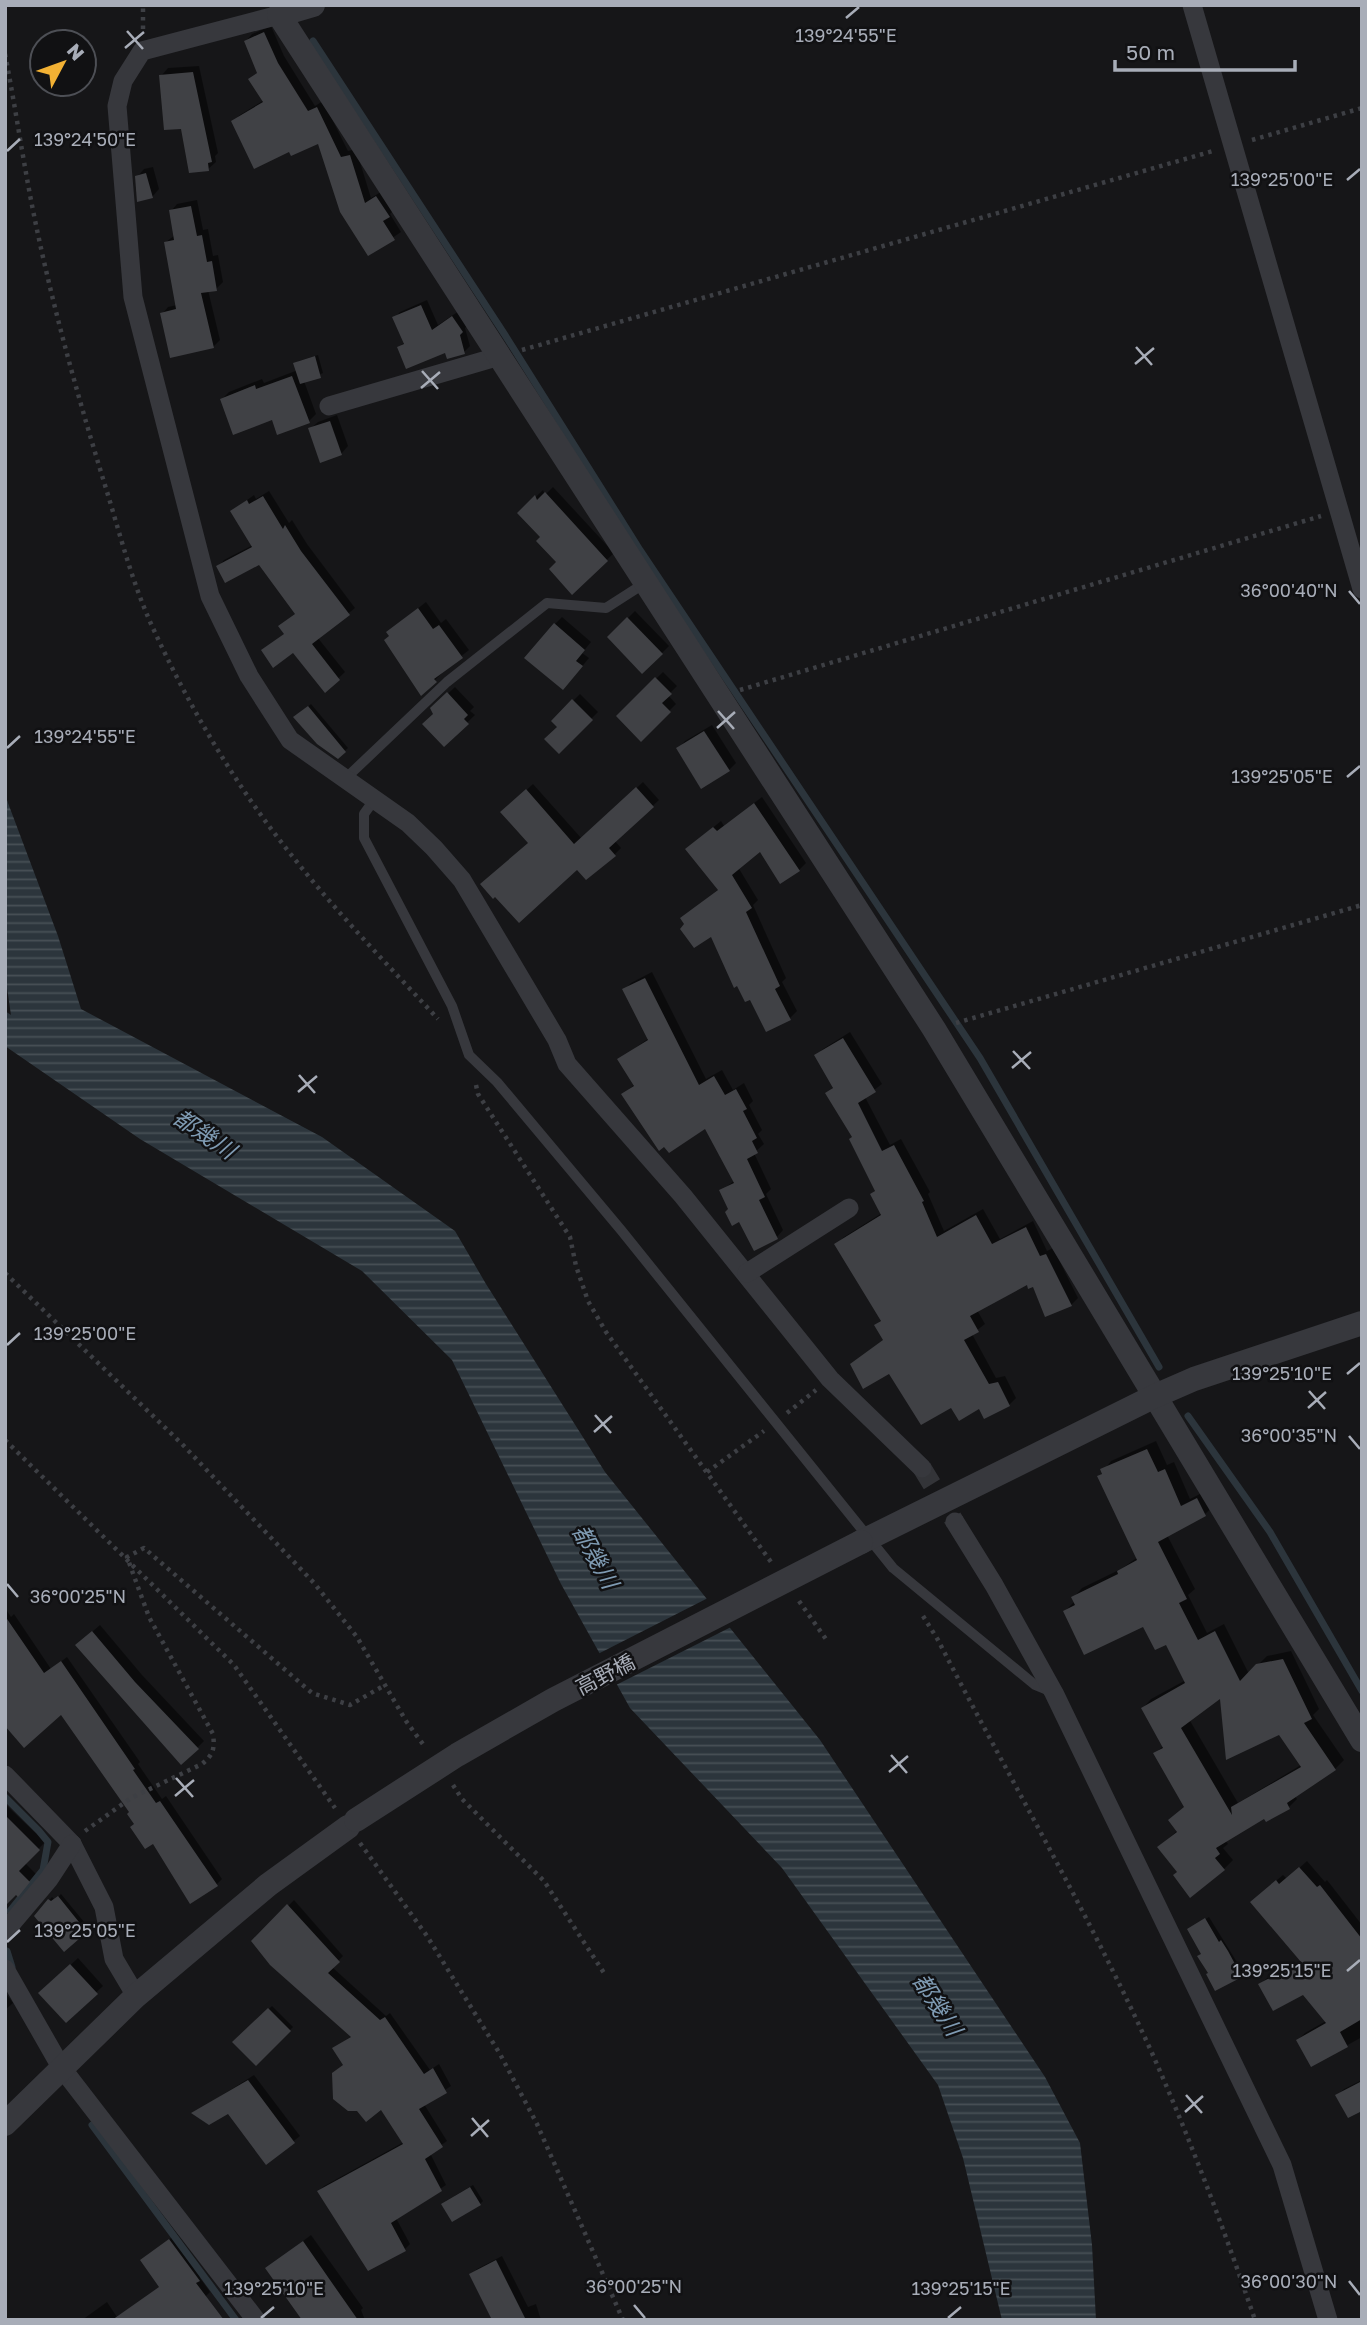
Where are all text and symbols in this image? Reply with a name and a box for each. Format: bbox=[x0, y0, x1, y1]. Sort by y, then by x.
text: 139°24'55"E bbox=[795, 24, 897, 46]
north arrow bbox=[28, 28, 98, 98]
scale bar bbox=[1115, 28, 1295, 72]
text: N bbox=[63, 39, 90, 65]
text: 50 m bbox=[1126, 39, 1175, 65]
text: 139°24'50"E bbox=[34, 128, 136, 150]
text: 139°25'00"E bbox=[1231, 168, 1333, 190]
text: 36°00'40"N bbox=[1240, 579, 1338, 601]
text: 139°24'55"E bbox=[34, 725, 136, 747]
text: 139°25'05"E bbox=[1231, 765, 1333, 787]
water label: 都幾川 bbox=[169, 1102, 244, 1166]
text: 139°25'00"E bbox=[34, 1322, 136, 1344]
text: 139°25'10"E bbox=[1232, 1362, 1332, 1384]
text: 36°00'35"N bbox=[1241, 1424, 1337, 1446]
water label: 都幾川 bbox=[567, 1519, 626, 1596]
text: 36°00'25"N bbox=[30, 1585, 126, 1607]
street label: 高野橋 bbox=[571, 1648, 639, 1700]
text: 139°25'05"E bbox=[34, 1919, 136, 1941]
text: 139°25'15"E bbox=[1232, 1959, 1332, 1981]
water label: 都幾川 bbox=[907, 1967, 970, 2043]
text: 36°00'30"N bbox=[1240, 2270, 1338, 2292]
text: 36°00'25"N bbox=[586, 2275, 682, 2297]
text: 139°25'10"E bbox=[224, 2277, 324, 2299]
text: 139°25'15"E bbox=[911, 2277, 1011, 2299]

